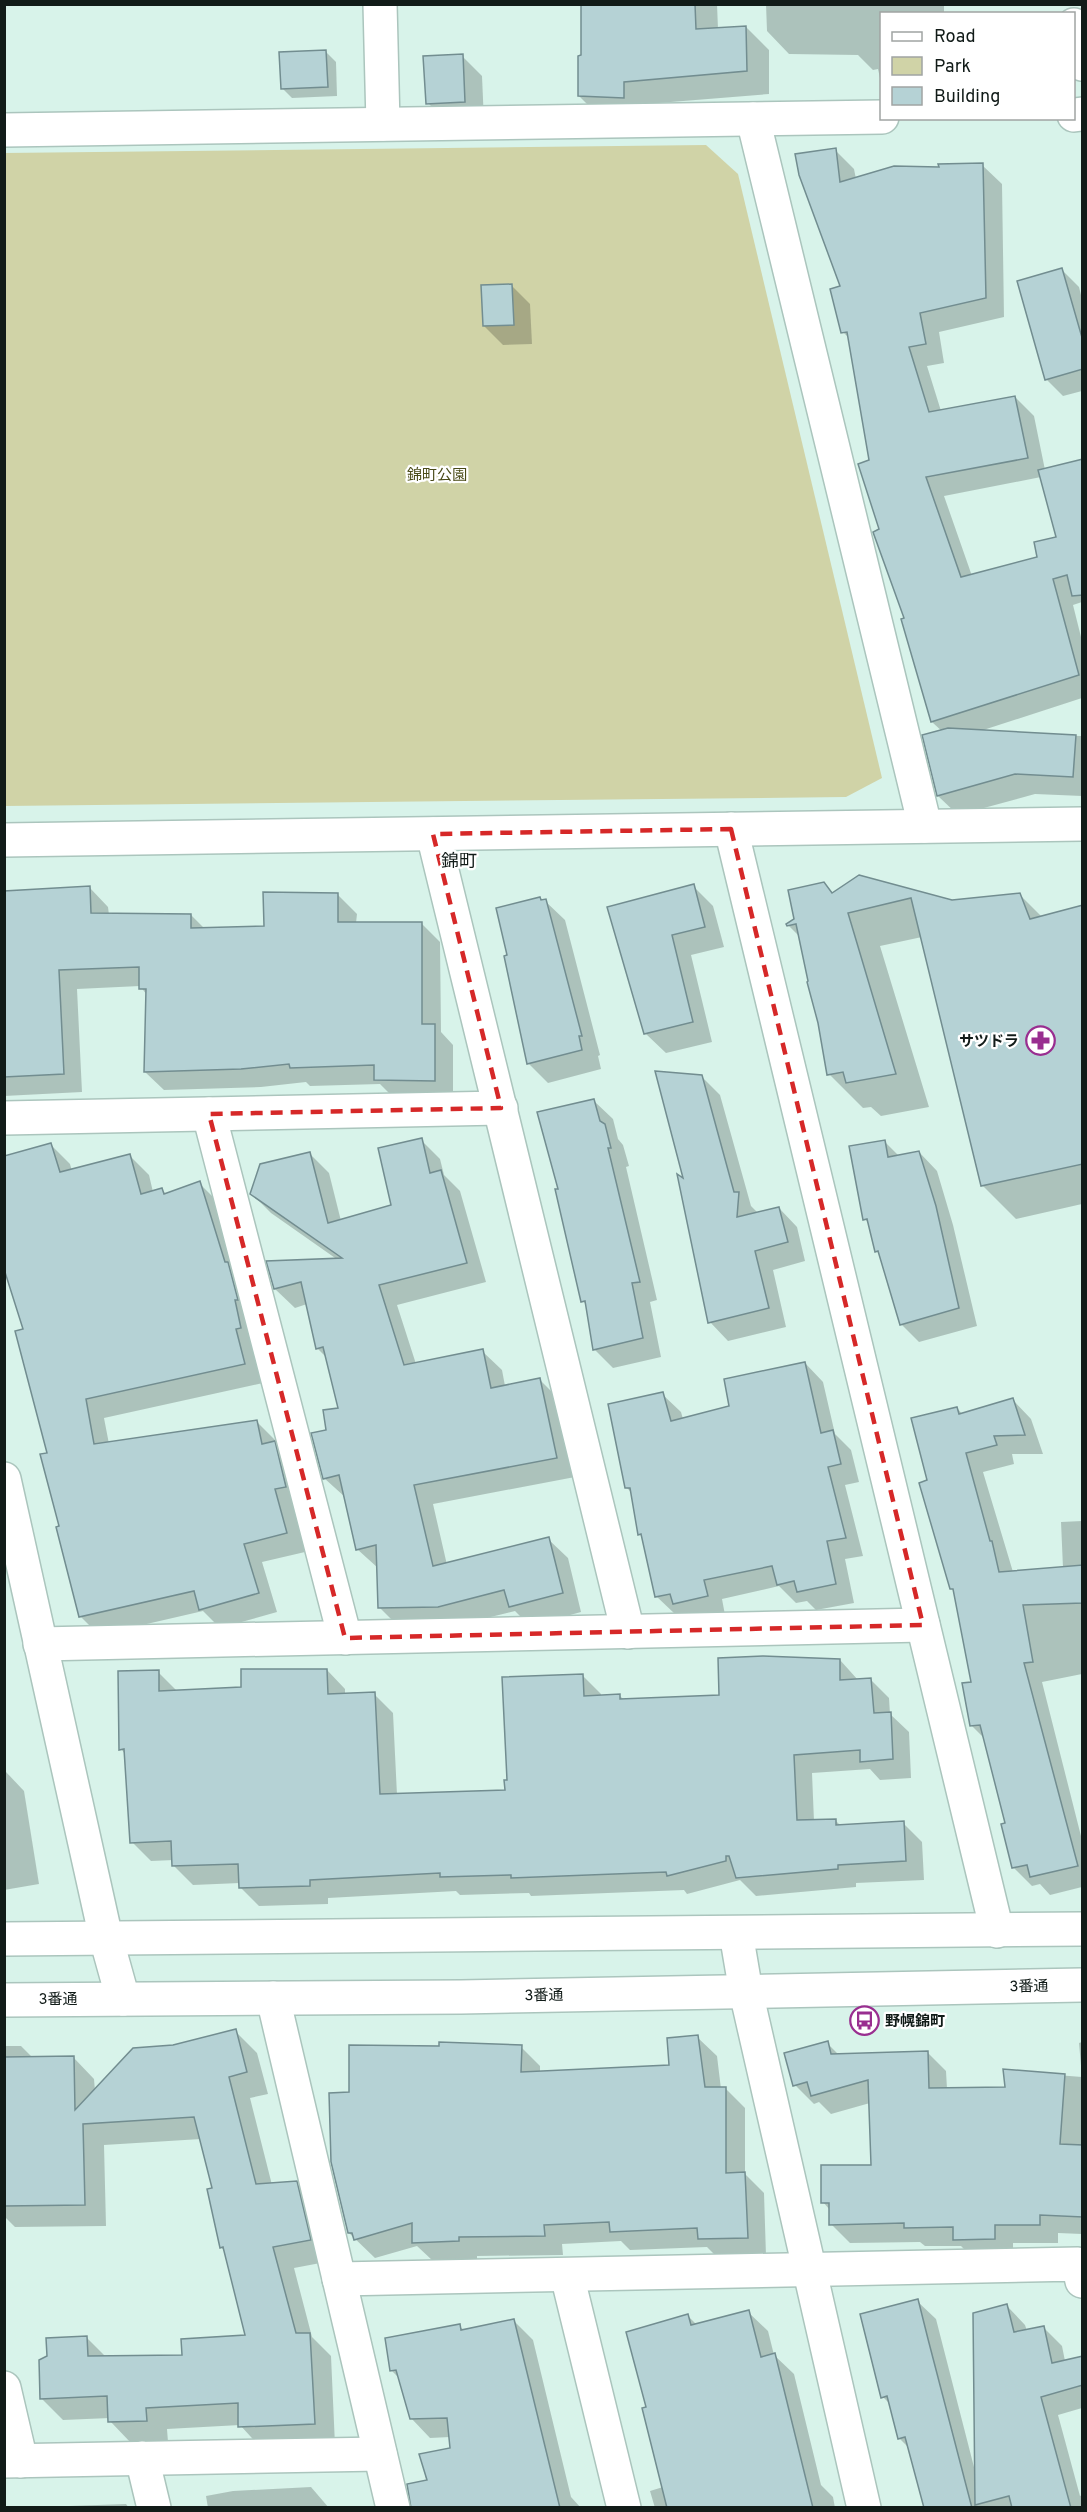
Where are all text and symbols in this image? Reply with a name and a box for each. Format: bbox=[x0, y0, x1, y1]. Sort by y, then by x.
legend bbox=[880, 12, 1075, 120]
text: Road bbox=[934, 26, 976, 49]
text: Park bbox=[934, 56, 971, 79]
text: Building bbox=[934, 86, 1000, 109]
park label: 錦町公園 bbox=[407, 466, 467, 486]
district label: 錦町 bbox=[441, 851, 477, 874]
pharmacy icon: サツドラ bbox=[1024, 1025, 1056, 1057]
place label: サツドラ bbox=[959, 1033, 1019, 1052]
street label: 3番通 bbox=[1009, 1978, 1049, 1997]
street label: 3番通 bbox=[524, 1987, 564, 2006]
street label: 3番通 bbox=[38, 1991, 78, 2010]
bus stop icon: 野幌錦町 bbox=[848, 2005, 880, 2037]
place label: 野幌錦町 bbox=[885, 2013, 945, 2032]

